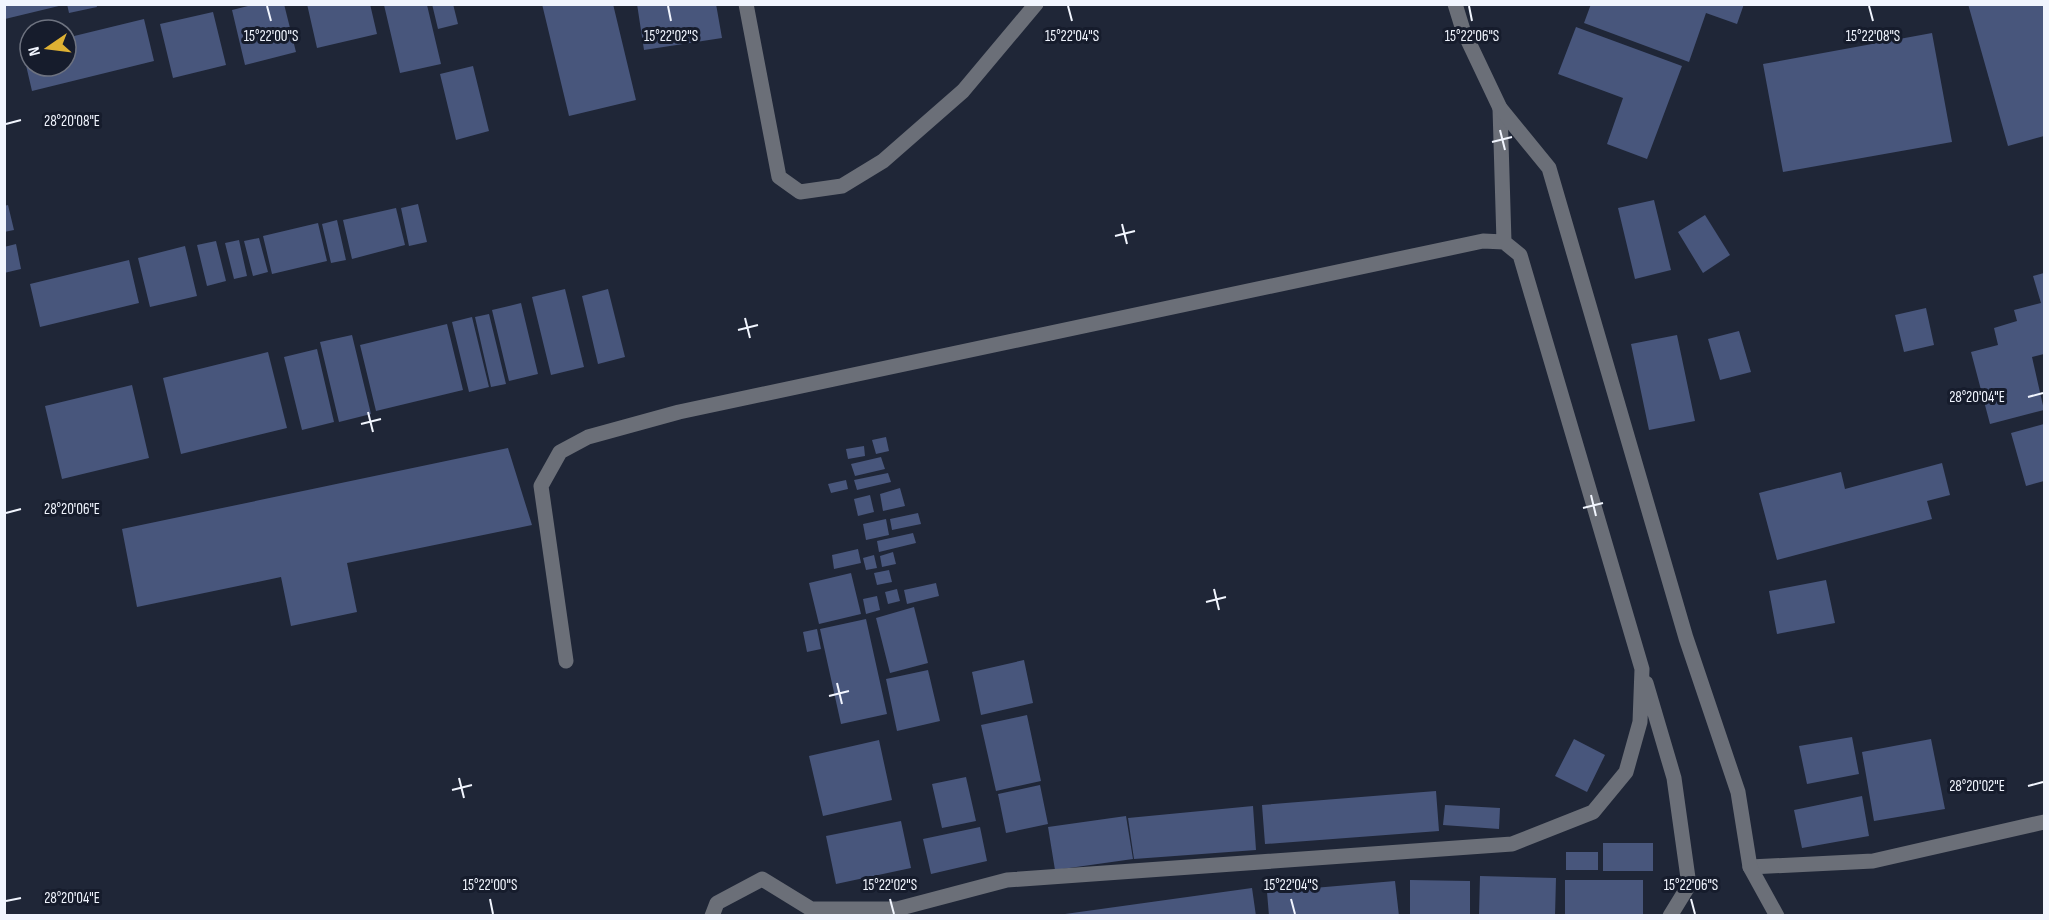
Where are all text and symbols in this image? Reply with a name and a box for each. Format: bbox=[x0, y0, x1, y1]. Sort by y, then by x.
north arrow bbox=[18, 18, 78, 78]
text: 15°22'00"S bbox=[244, 27, 298, 46]
text: 15°22'02"S bbox=[644, 27, 698, 46]
text: 15°22'04"S bbox=[1045, 27, 1099, 46]
text: 15°22'06"S bbox=[1445, 27, 1499, 46]
text: 15°22'08"S bbox=[1846, 27, 1900, 46]
text: N bbox=[25, 45, 45, 58]
text: 28°20'08"E bbox=[44, 112, 100, 131]
text: 28°20'04"E bbox=[1949, 388, 2005, 407]
text: 28°20'06"E bbox=[44, 500, 100, 519]
text: 28°20'02"E bbox=[1949, 777, 2005, 796]
text: 15°22'00"S bbox=[463, 876, 517, 895]
text: 15°22'02"S bbox=[863, 876, 917, 895]
text: 15°22'04"S bbox=[1264, 876, 1318, 895]
text: 15°22'06"S bbox=[1664, 876, 1718, 895]
text: 28°20'04"E bbox=[44, 889, 100, 908]

